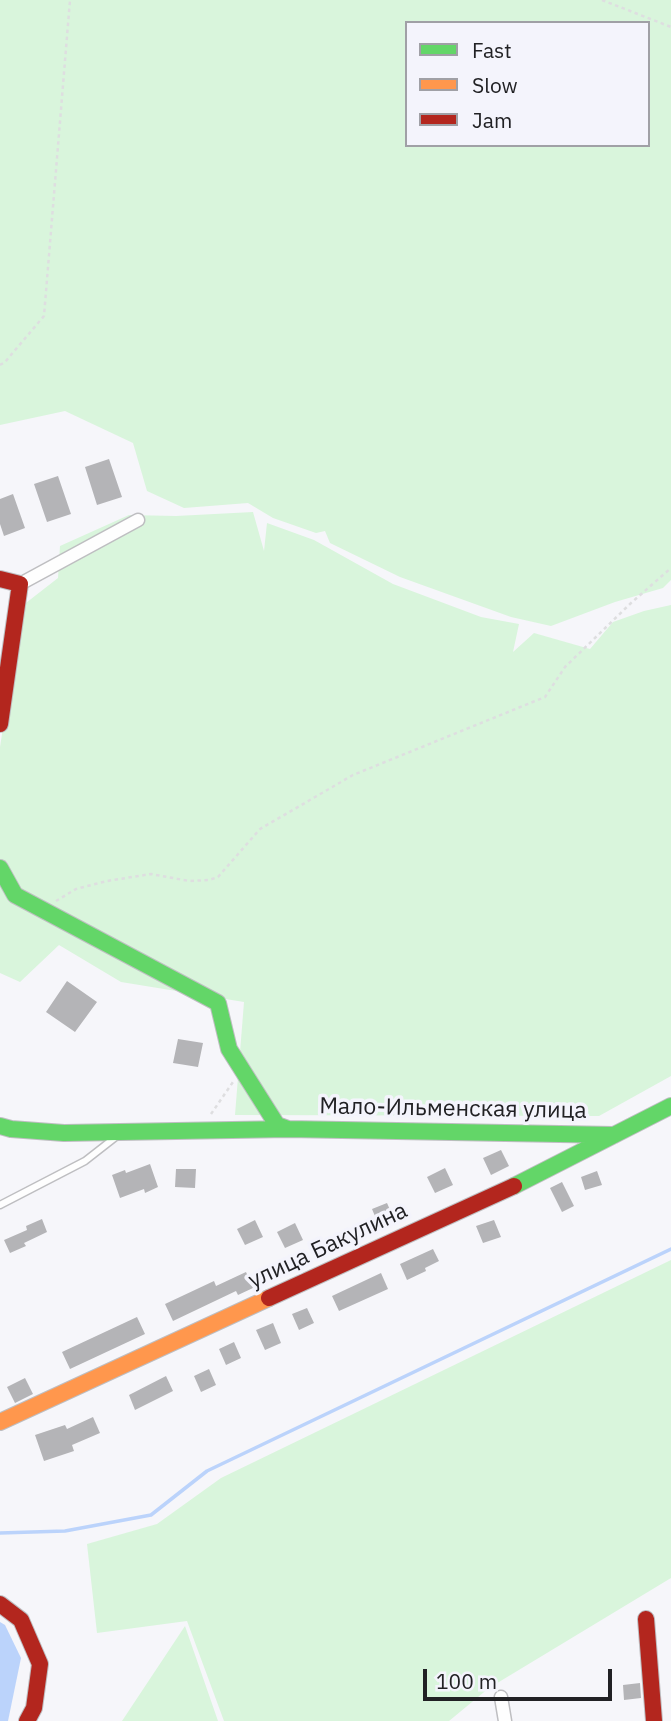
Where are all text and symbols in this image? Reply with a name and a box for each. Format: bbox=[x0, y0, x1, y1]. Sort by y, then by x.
legend bbox=[405, 21, 650, 147]
text: Fast bbox=[472, 36, 512, 64]
text: Slow bbox=[472, 71, 518, 99]
text: Jam bbox=[472, 106, 512, 134]
street label: Мало-Ильменская улица bbox=[319, 1093, 587, 1125]
street label: улица Бакулина bbox=[244, 1197, 412, 1295]
scale bar bbox=[426, 1654, 615, 1698]
text: 100 m bbox=[436, 1667, 497, 1695]

